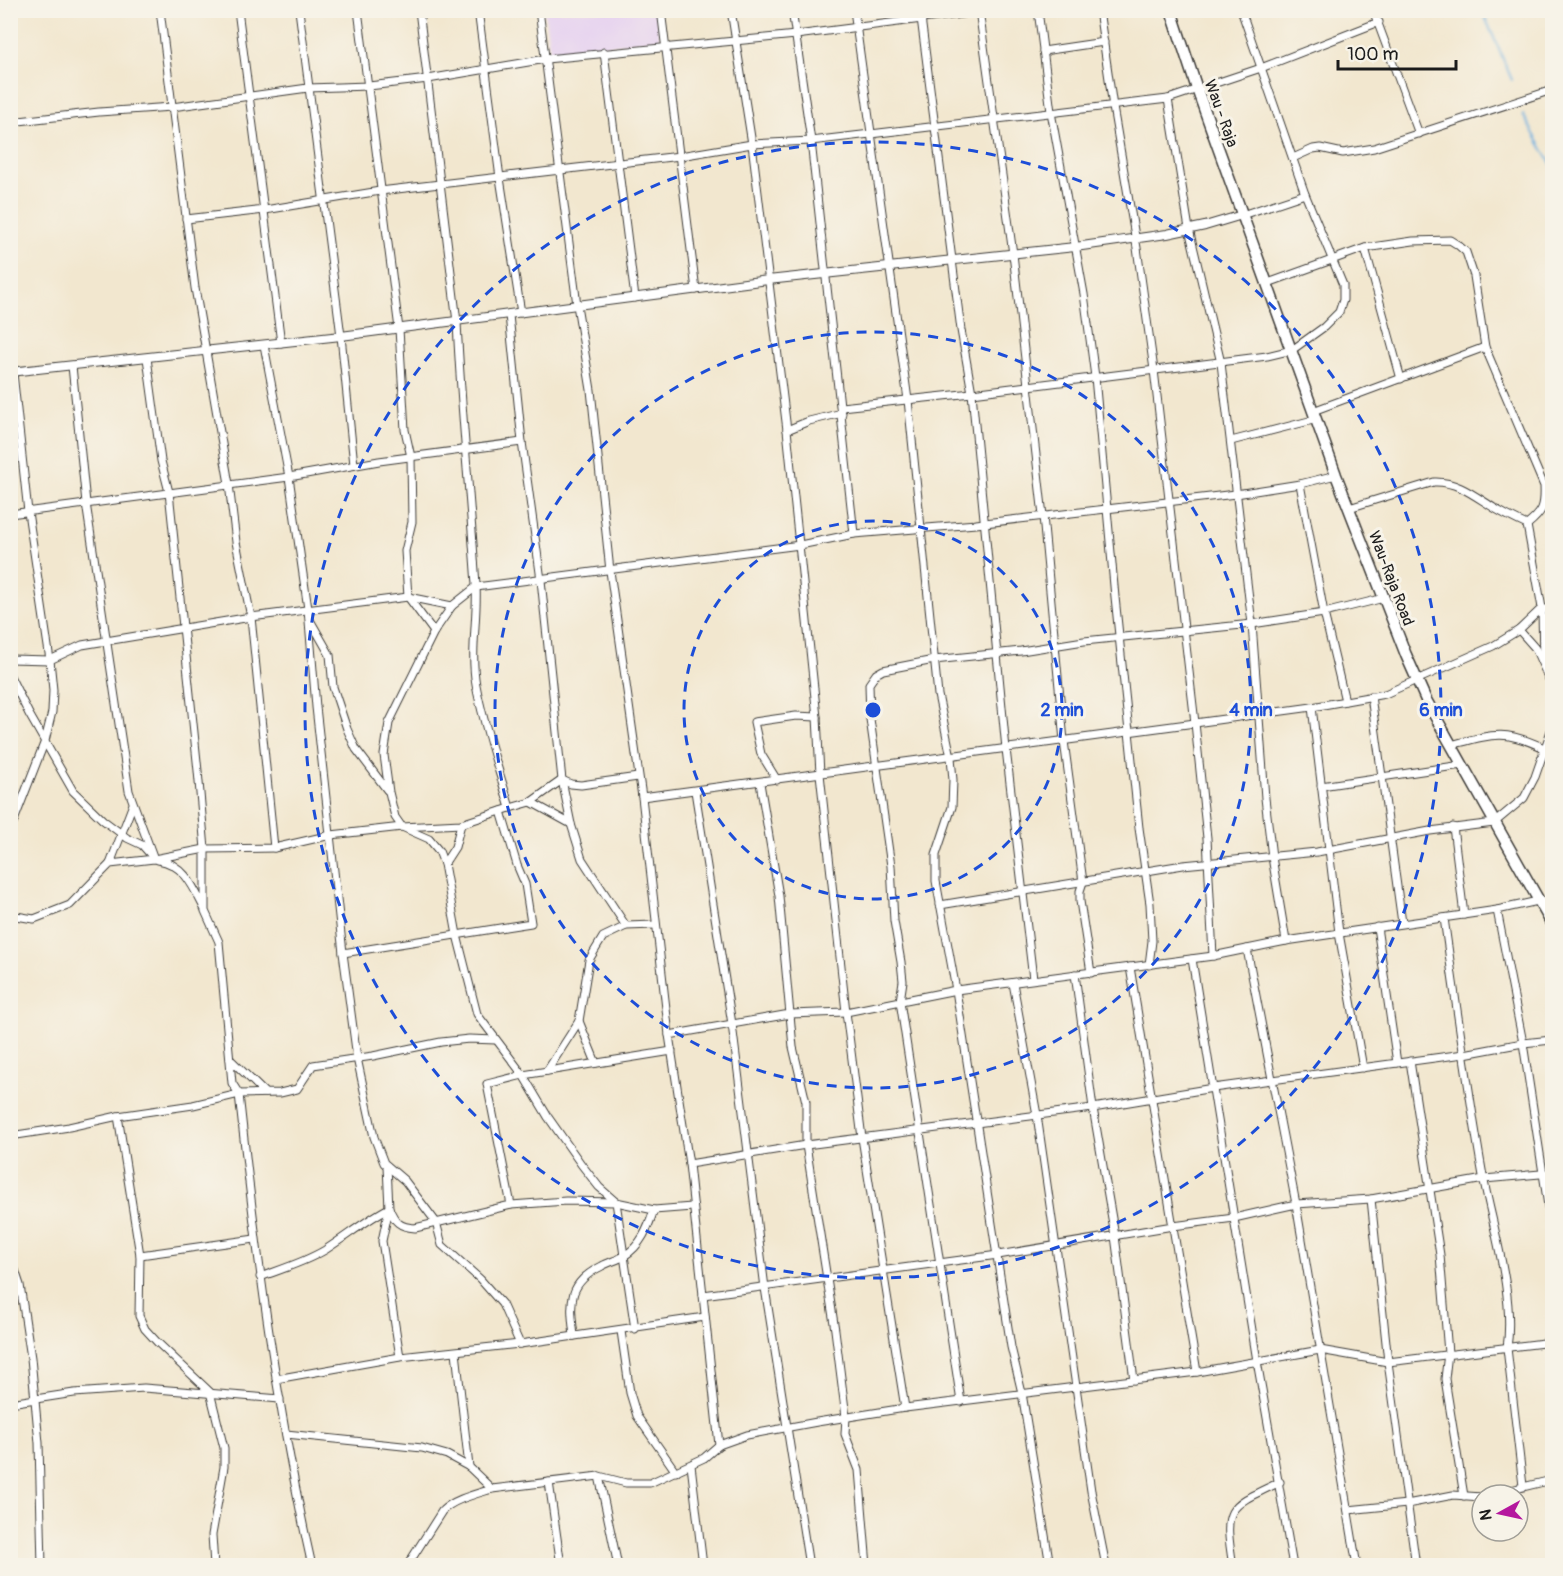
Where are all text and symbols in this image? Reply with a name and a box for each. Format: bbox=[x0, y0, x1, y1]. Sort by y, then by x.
scale bar bbox=[1338, 33, 1456, 71]
text: 100 m bbox=[1347, 43, 1399, 66]
street label: Wau - Raja bbox=[1200, 77, 1243, 150]
street label: Wau-Raja Road bbox=[1364, 528, 1418, 629]
text: 2 min bbox=[1040, 699, 1084, 722]
text: 4 min bbox=[1229, 699, 1273, 722]
text: 6 min bbox=[1419, 699, 1463, 722]
centre of rings bbox=[863, 700, 883, 720]
north arrow bbox=[1470, 1483, 1530, 1543]
text: N bbox=[1475, 1508, 1497, 1522]

